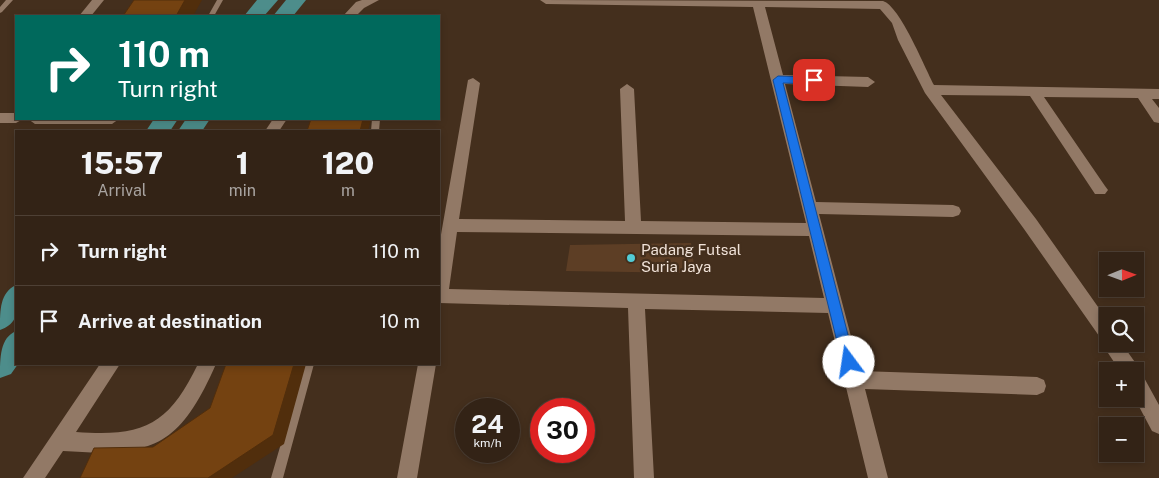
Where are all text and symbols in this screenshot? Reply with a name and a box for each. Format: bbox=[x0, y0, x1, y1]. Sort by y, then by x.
text: 110 m bbox=[118, 34, 210, 75]
icon: right bbox=[35, 35, 100, 100]
pin bbox=[793, 59, 835, 101]
icon: arrive bbox=[800, 66, 828, 94]
text: Turn right bbox=[118, 76, 218, 102]
text: 15:57 bbox=[81, 145, 163, 181]
text: 1 bbox=[236, 145, 249, 181]
text: 120 bbox=[322, 145, 374, 181]
text: Arrival bbox=[97, 181, 147, 200]
text: min bbox=[229, 181, 256, 200]
text: m bbox=[341, 181, 355, 200]
icon: right bbox=[35, 237, 63, 265]
text: Turn right bbox=[78, 240, 167, 262]
text: 110 m bbox=[372, 240, 420, 262]
place label: Padang Futsal Suria Jaya bbox=[641, 241, 741, 275]
marker: Padang Futsal Suria Jaya bbox=[625, 252, 637, 264]
north arrow bbox=[1099, 252, 1144, 298]
map controls bbox=[1099, 252, 1144, 462]
icon: arrive bbox=[35, 307, 63, 335]
button: search bbox=[1099, 307, 1144, 352]
text: Arrive at destination bbox=[78, 310, 262, 332]
text: 10 m bbox=[380, 310, 420, 332]
position arrow bbox=[822, 335, 874, 387]
button: + bbox=[1099, 362, 1144, 407]
speed limit sign: 30 bbox=[530, 398, 595, 463]
text: 24 bbox=[471, 409, 504, 439]
button: − bbox=[1099, 417, 1144, 462]
text: km/h bbox=[473, 436, 502, 450]

